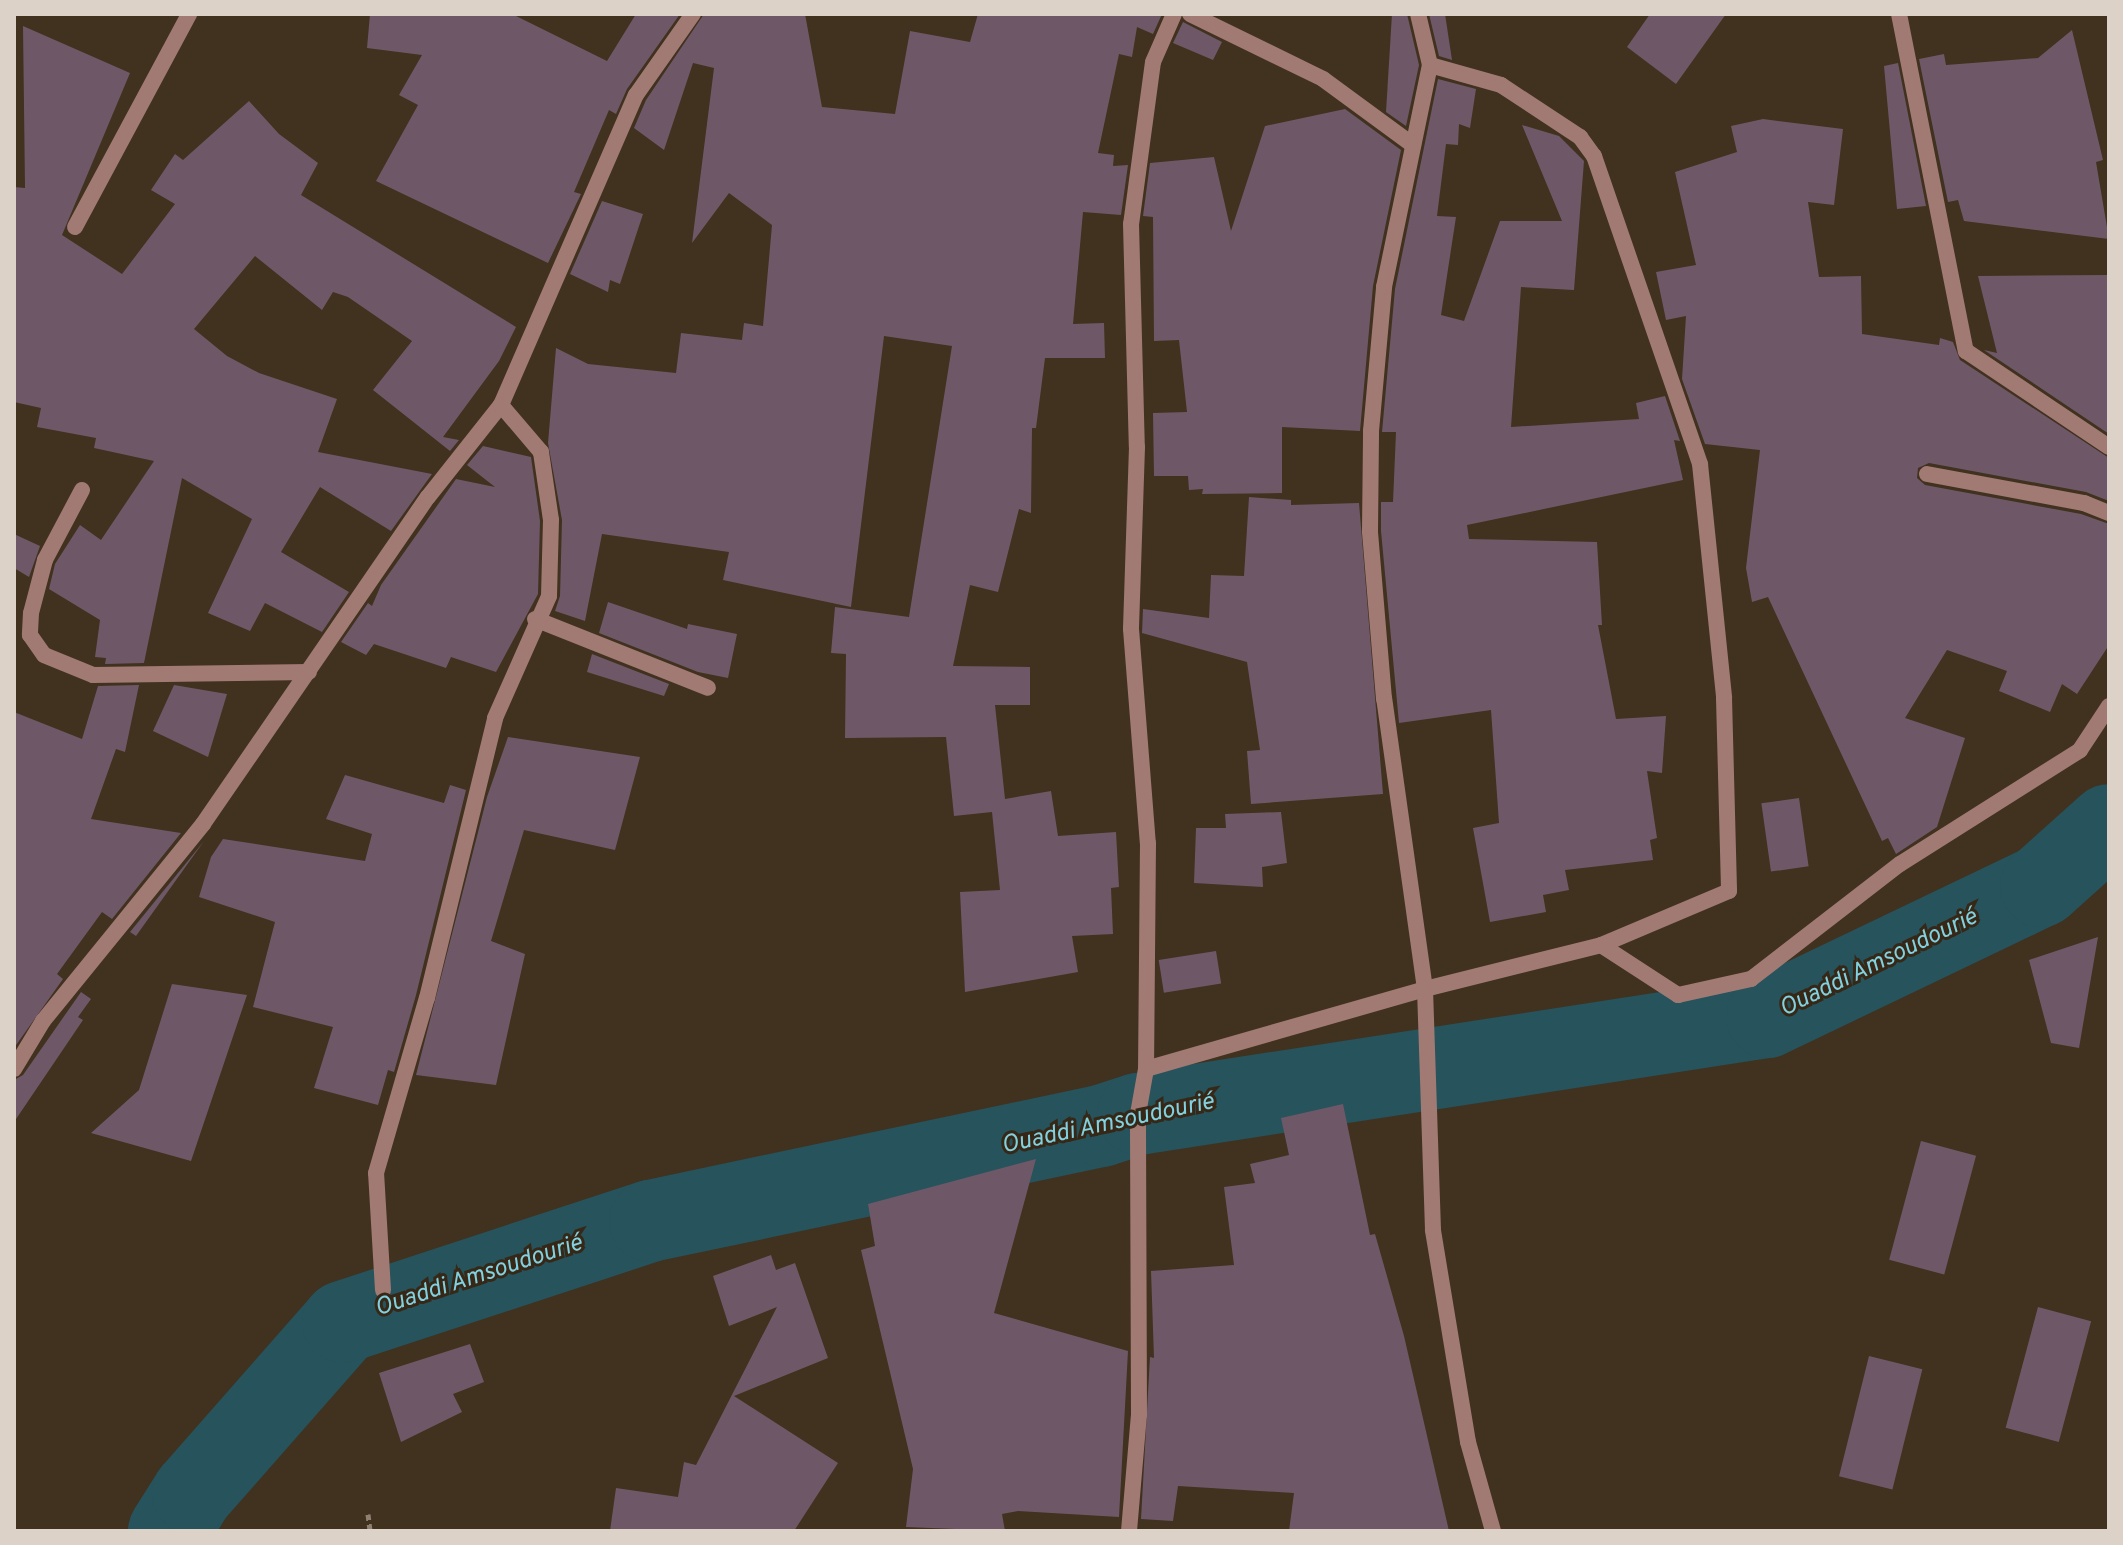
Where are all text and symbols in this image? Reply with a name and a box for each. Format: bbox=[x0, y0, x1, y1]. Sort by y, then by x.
water label: Ouaddi Amsoudourié bbox=[1775, 903, 1983, 1025]
water label: Ouaddi Amsoudourié bbox=[999, 1088, 1217, 1162]
water label: Ouaddi Amsoudourié bbox=[371, 1230, 587, 1324]

